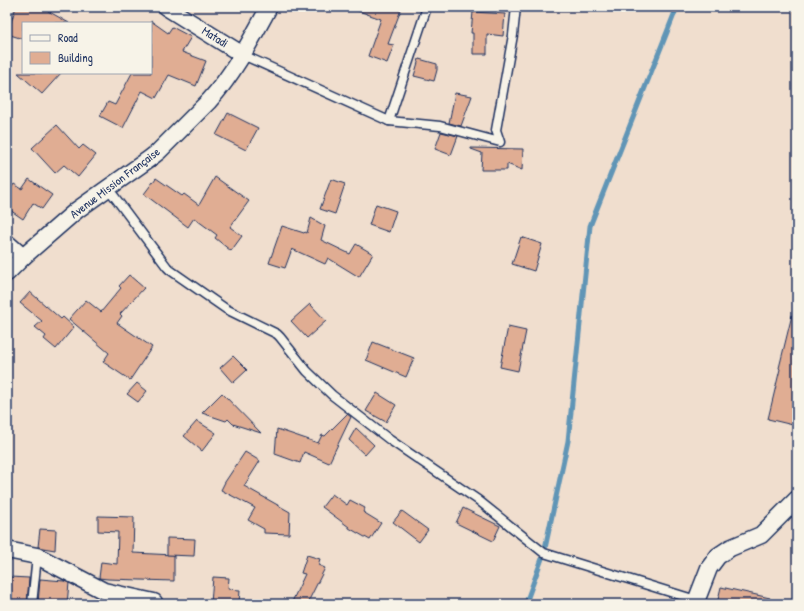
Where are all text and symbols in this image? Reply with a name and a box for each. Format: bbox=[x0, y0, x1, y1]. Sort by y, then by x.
legend bbox=[22, 22, 152, 74]
street label: Matadi bbox=[199, 22, 232, 51]
text: Road bbox=[58, 29, 78, 46]
text: Building bbox=[58, 49, 93, 66]
street label: Avenue Mission Française bbox=[66, 143, 163, 222]

